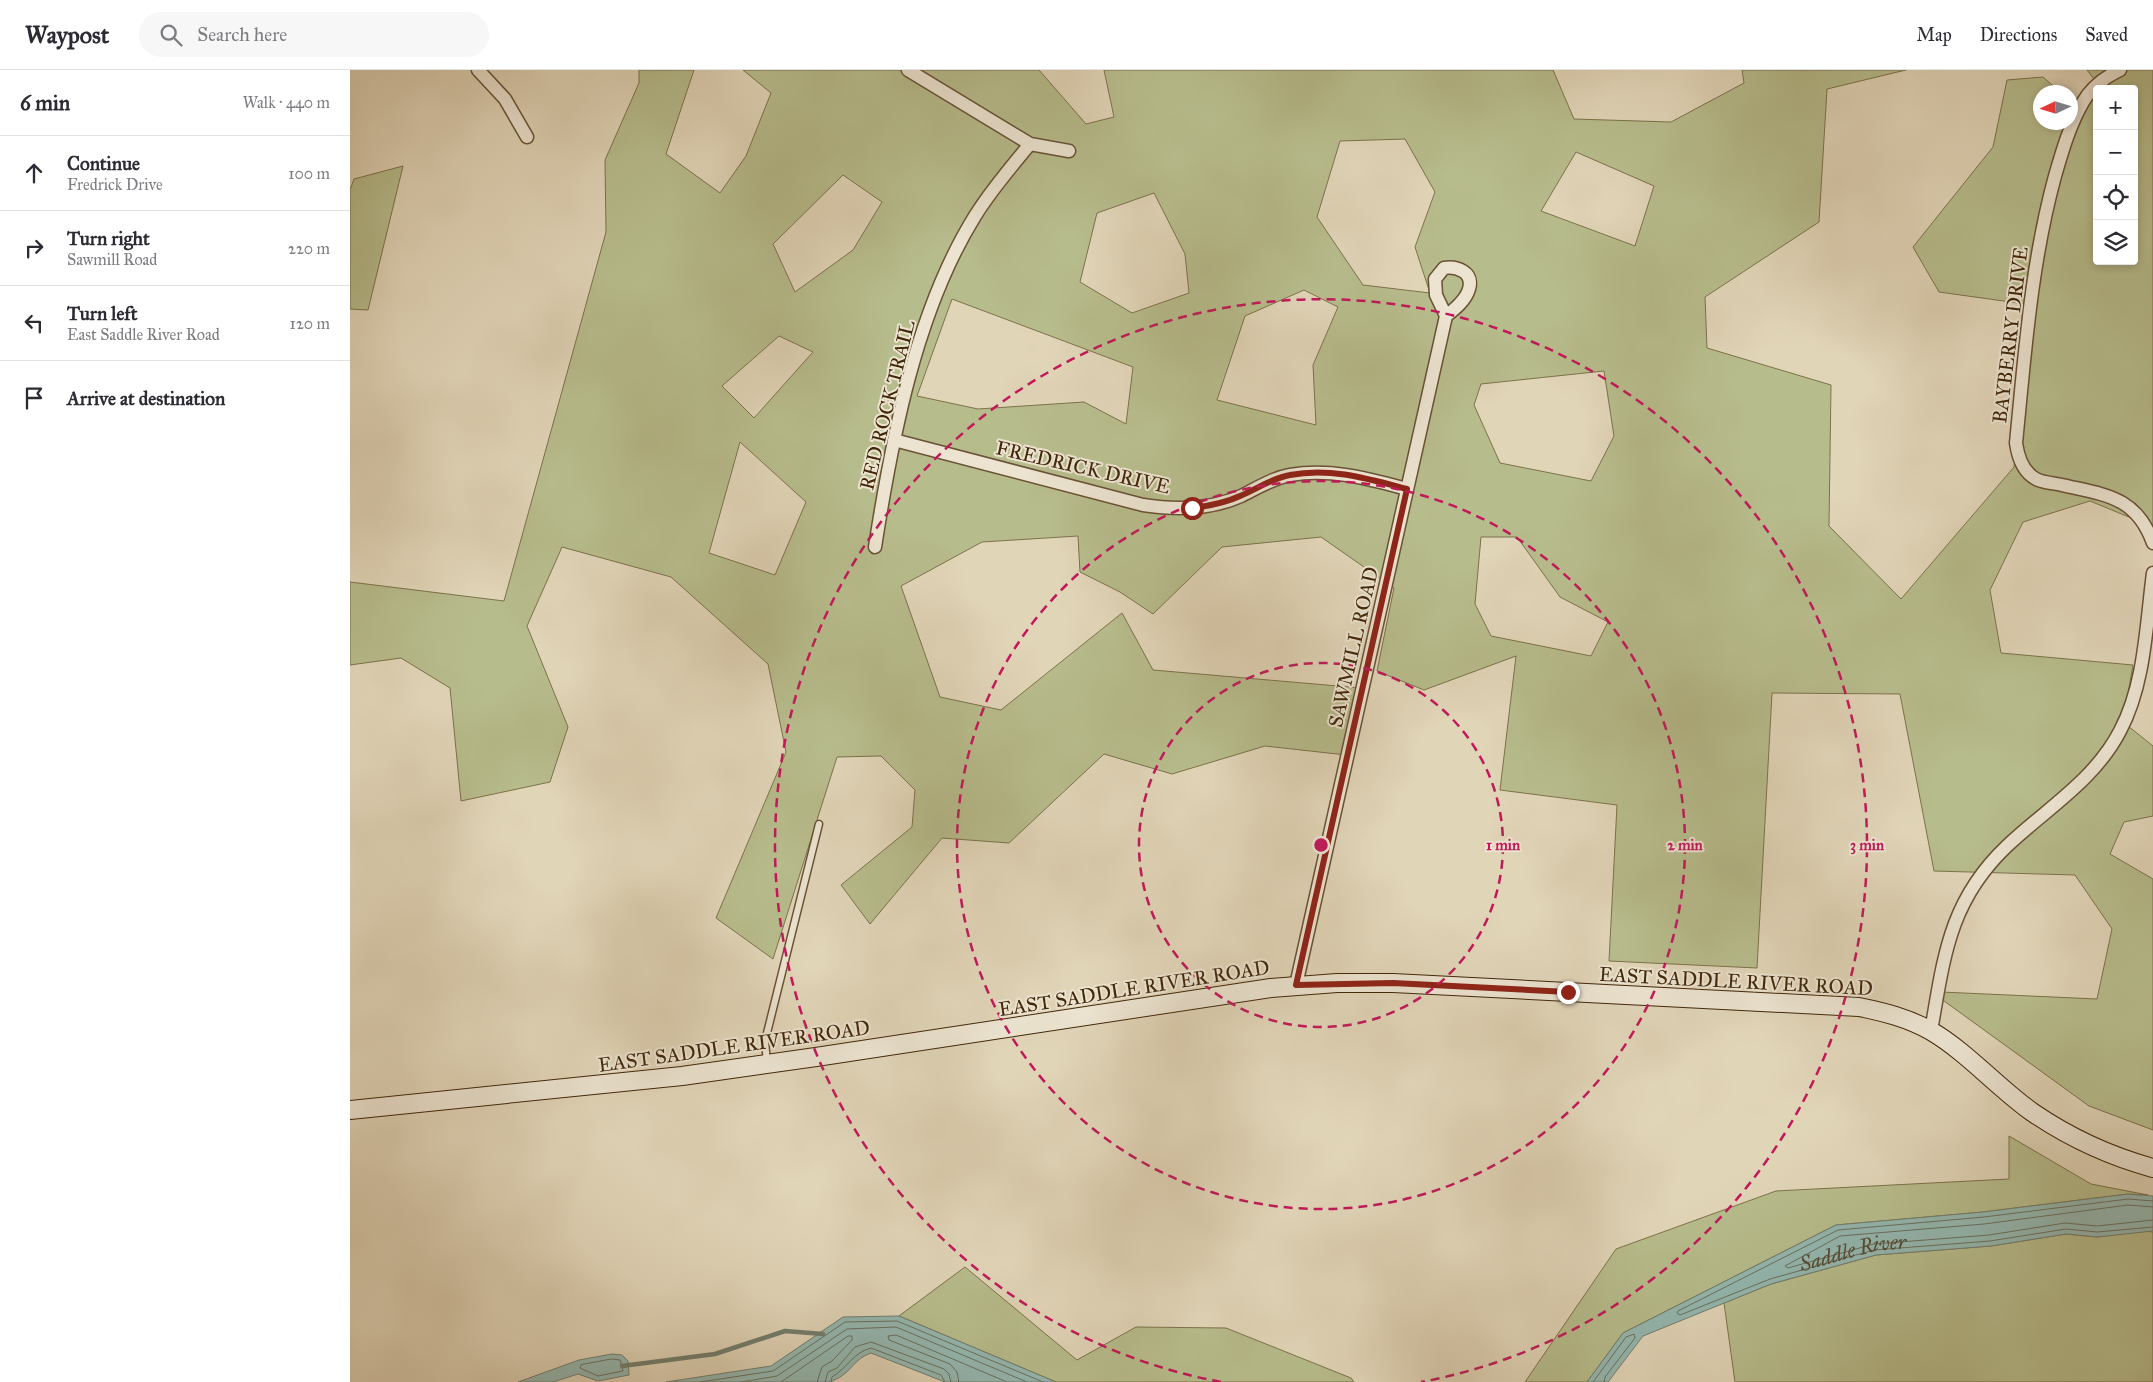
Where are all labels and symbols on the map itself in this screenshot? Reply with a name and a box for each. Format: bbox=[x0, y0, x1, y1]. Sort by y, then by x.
north arrow bbox=[2033, 85, 2078, 130]
street label: BAYBERRY DRIVE bbox=[1987, 245, 2033, 425]
street label: RED ROCK TRAIL bbox=[854, 317, 920, 492]
street label: FREDRICK DRIVE bbox=[994, 435, 1172, 499]
route start bbox=[1181, 497, 1204, 520]
street label: SAWMILL ROAD bbox=[1323, 564, 1383, 730]
centre of rings bbox=[1312, 836, 1330, 854]
text: 1 min bbox=[1486, 836, 1521, 854]
text: 2 min bbox=[1667, 836, 1704, 854]
text: 3 min bbox=[1850, 836, 1885, 855]
street label: EAST SADDLE RIVER ROAD bbox=[997, 955, 1271, 1021]
street label: EAST SADDLE RIVER ROAD bbox=[1599, 962, 1873, 1000]
route end bbox=[1557, 981, 1580, 1004]
street label: EAST SADDLE RIVER ROAD bbox=[597, 1015, 871, 1077]
water label: Saddle River bbox=[1795, 1228, 1908, 1277]

